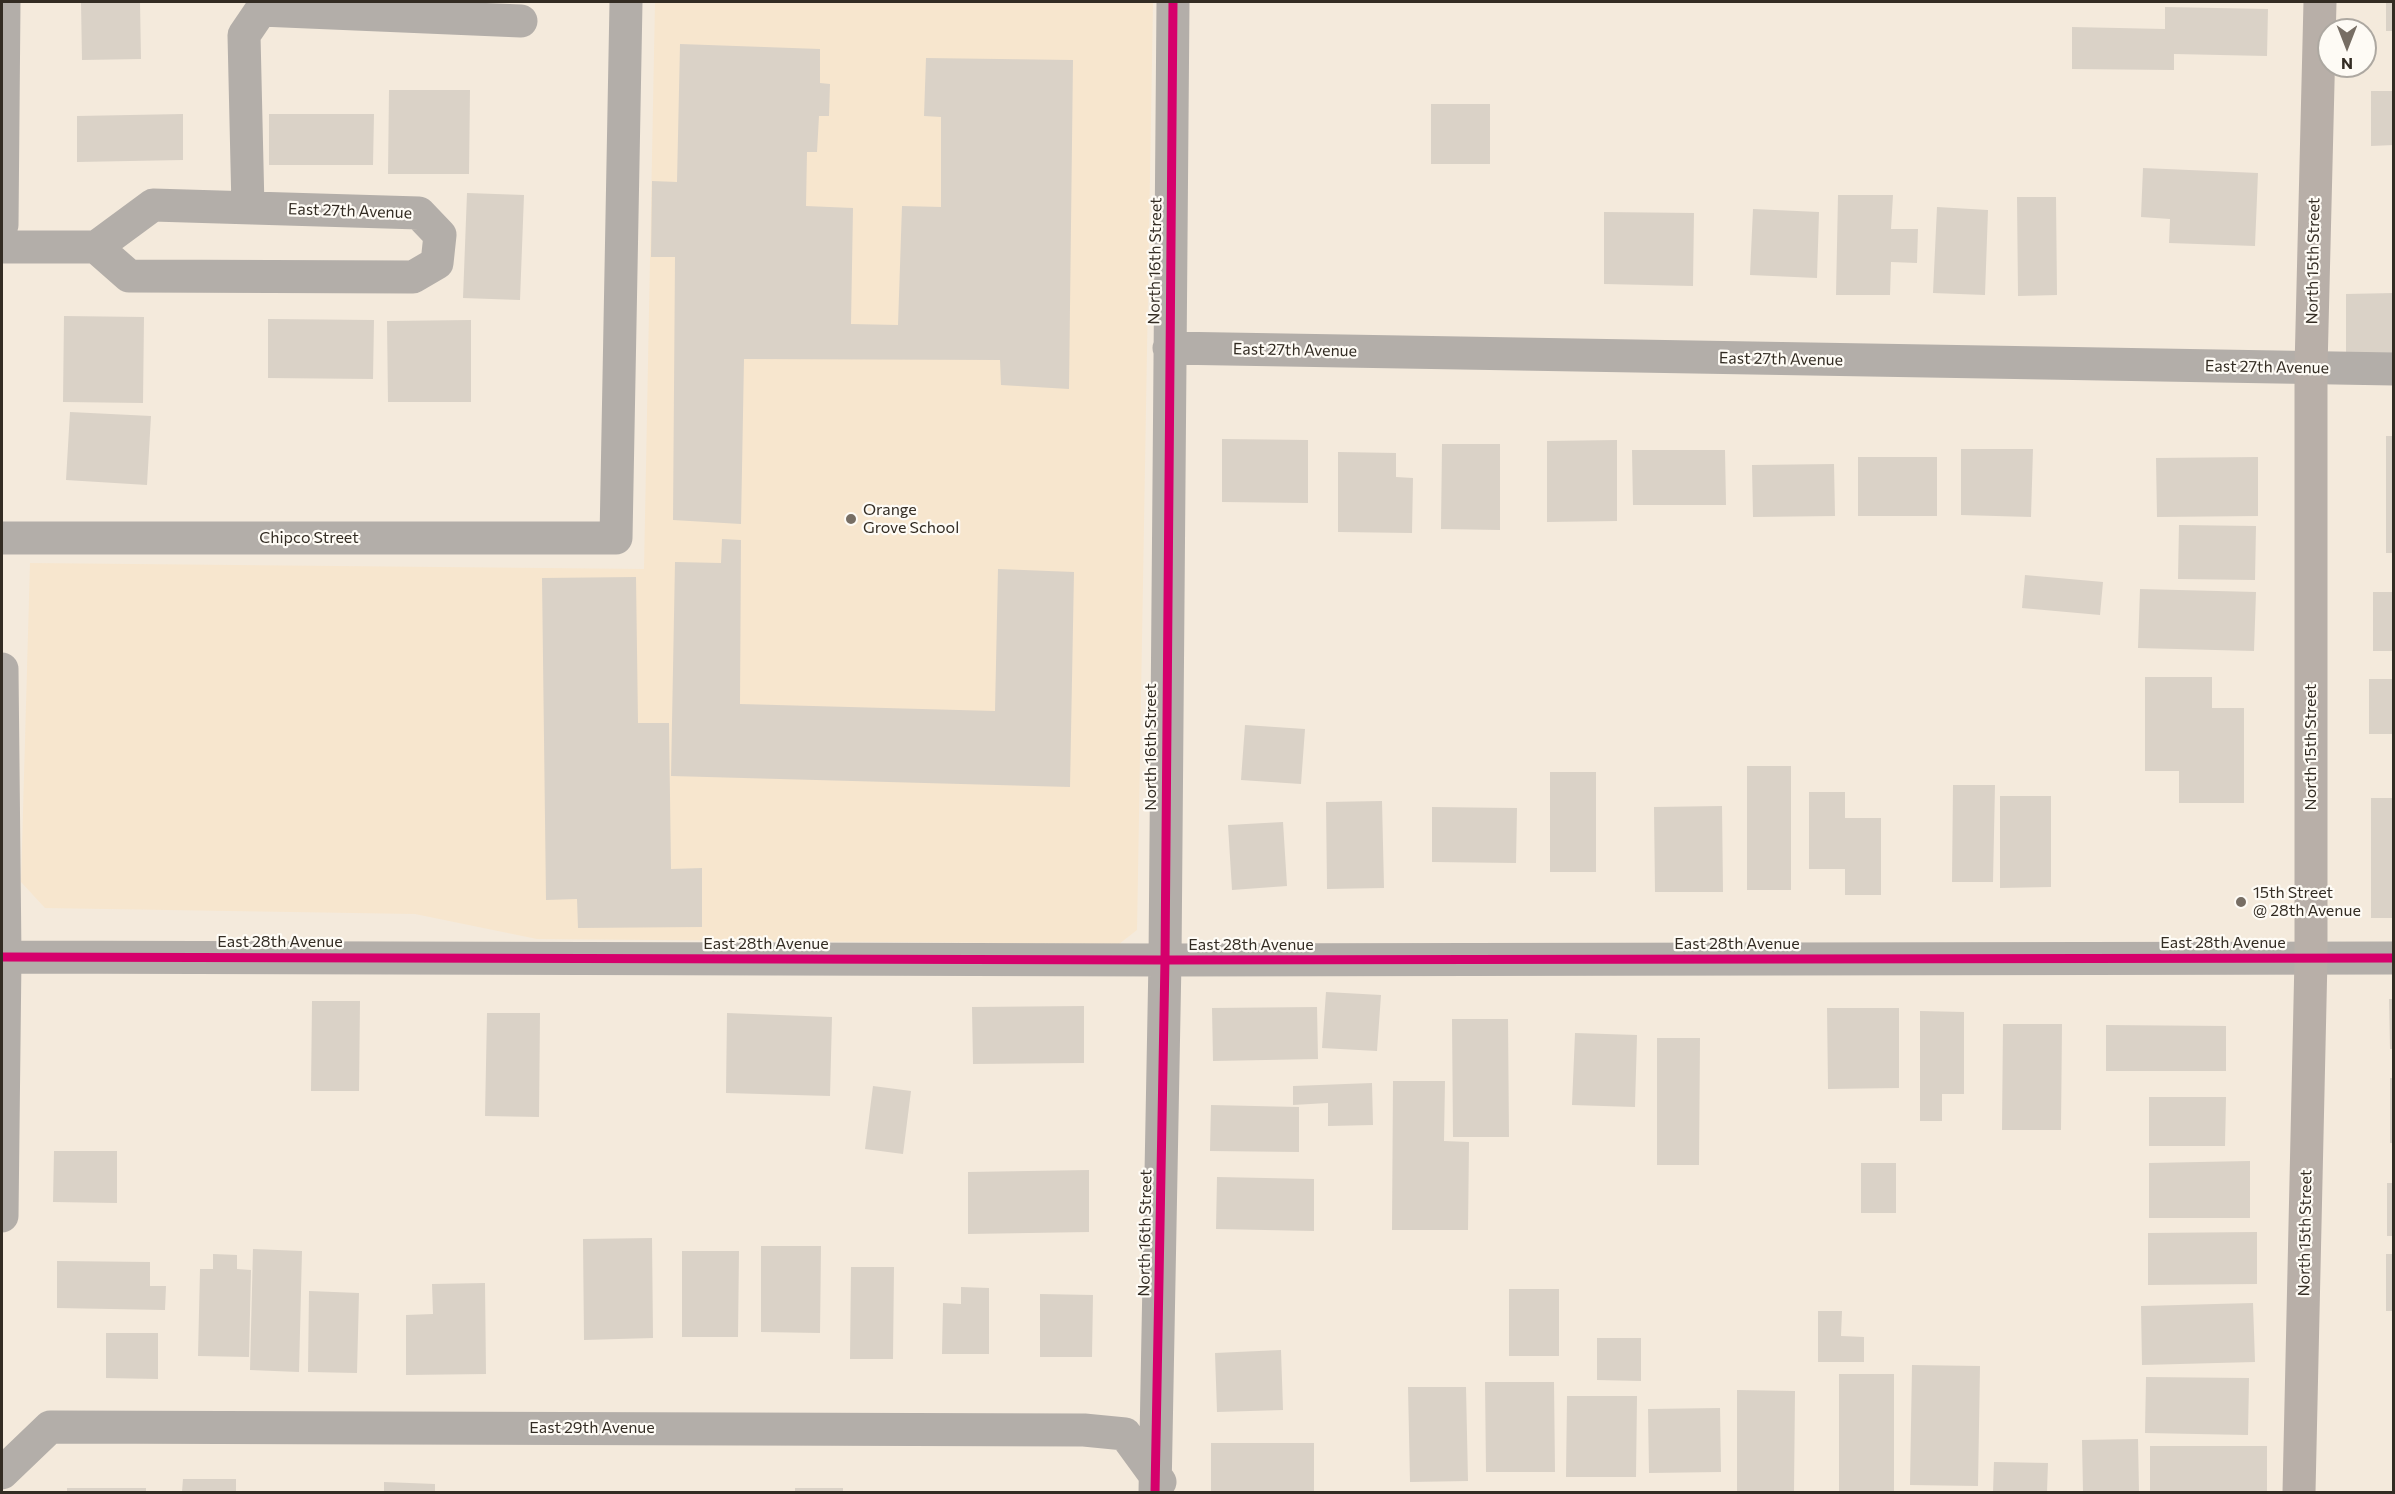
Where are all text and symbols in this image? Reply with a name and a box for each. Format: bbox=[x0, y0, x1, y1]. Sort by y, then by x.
north arrow bbox=[2317, 18, 2377, 78]
text: N bbox=[2341, 55, 2353, 74]
street label: North 16th Street bbox=[1144, 197, 1166, 325]
street label: North 15th Street bbox=[2302, 197, 2324, 325]
street label: East 27th Avenue bbox=[288, 199, 412, 223]
street label: East 27th Avenue bbox=[1233, 339, 1357, 361]
street label: East 27th Avenue bbox=[1719, 348, 1843, 370]
street label: East 27th Avenue bbox=[2205, 356, 2329, 378]
place label: Orange Grove School bbox=[863, 500, 959, 538]
marker: Orange Grove School bbox=[844, 512, 858, 526]
street label: Chipco Street bbox=[259, 528, 359, 548]
street label: North 16th Street bbox=[1141, 683, 1161, 811]
street label: North 15th Street bbox=[2301, 684, 2321, 810]
place label: 15th Street @ 28th Avenue bbox=[2253, 883, 2361, 921]
marker: 15th Street @ 28th Avenue bbox=[2234, 895, 2248, 909]
street label: East 28th Avenue bbox=[217, 932, 343, 952]
street label: East 28th Avenue bbox=[2160, 933, 2286, 953]
street label: East 28th Avenue bbox=[703, 934, 829, 954]
street label: East 28th Avenue bbox=[1674, 934, 1800, 954]
street label: East 28th Avenue bbox=[1188, 935, 1314, 955]
street label: North 16th Street bbox=[1134, 1169, 1156, 1297]
street label: North 15th Street bbox=[2294, 1169, 2316, 1297]
street label: East 29th Avenue bbox=[529, 1418, 655, 1438]

